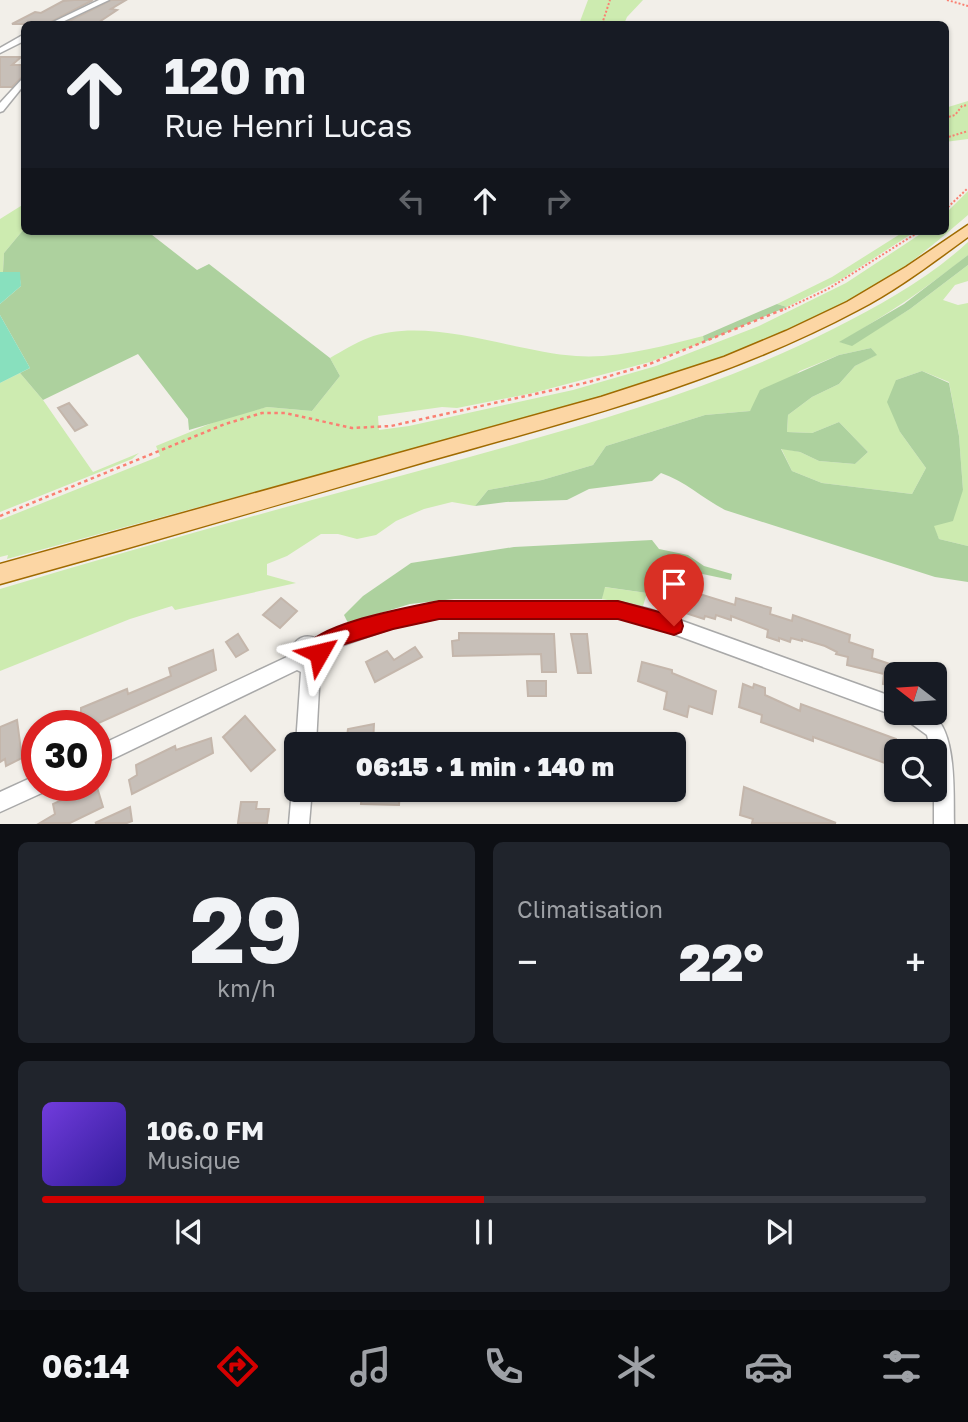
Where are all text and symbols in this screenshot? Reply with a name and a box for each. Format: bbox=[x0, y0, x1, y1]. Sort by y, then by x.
text: 120 m bbox=[164, 46, 306, 105]
icon: ahead bbox=[49, 49, 140, 140]
text: Rue Henri Lucas bbox=[164, 106, 412, 144]
icon: left bbox=[393, 182, 431, 220]
icon: ahead bbox=[466, 182, 504, 220]
icon: right bbox=[539, 182, 577, 220]
pin bbox=[644, 554, 704, 626]
icon: arrive bbox=[655, 565, 693, 603]
position arrow bbox=[282, 616, 356, 690]
north arrow bbox=[884, 662, 947, 724]
map controls bbox=[884, 662, 947, 802]
speed limit sign: 30 bbox=[21, 710, 112, 801]
button: search bbox=[884, 739, 947, 802]
text: 06:15 · 1 min · 140 m bbox=[356, 751, 614, 782]
text: 29 bbox=[190, 874, 303, 983]
text: Climatisation bbox=[517, 895, 663, 923]
text: 22° bbox=[679, 930, 764, 992]
text: − bbox=[517, 939, 538, 984]
text: + bbox=[905, 939, 926, 984]
text: km/h bbox=[217, 974, 276, 1002]
text: 106.0 FM bbox=[147, 1115, 264, 1146]
text: Musique bbox=[147, 1146, 240, 1174]
icon: previous bbox=[170, 1213, 208, 1251]
icon: pause bbox=[465, 1213, 503, 1251]
icon: next bbox=[760, 1213, 798, 1251]
icon: directions bbox=[213, 1342, 262, 1391]
icon: music bbox=[346, 1342, 395, 1391]
icon: phone bbox=[479, 1342, 528, 1391]
icon: climate bbox=[612, 1342, 661, 1391]
icon: car bbox=[744, 1342, 793, 1391]
icon: filters bbox=[877, 1342, 926, 1391]
text: 06:14 bbox=[42, 1347, 130, 1385]

